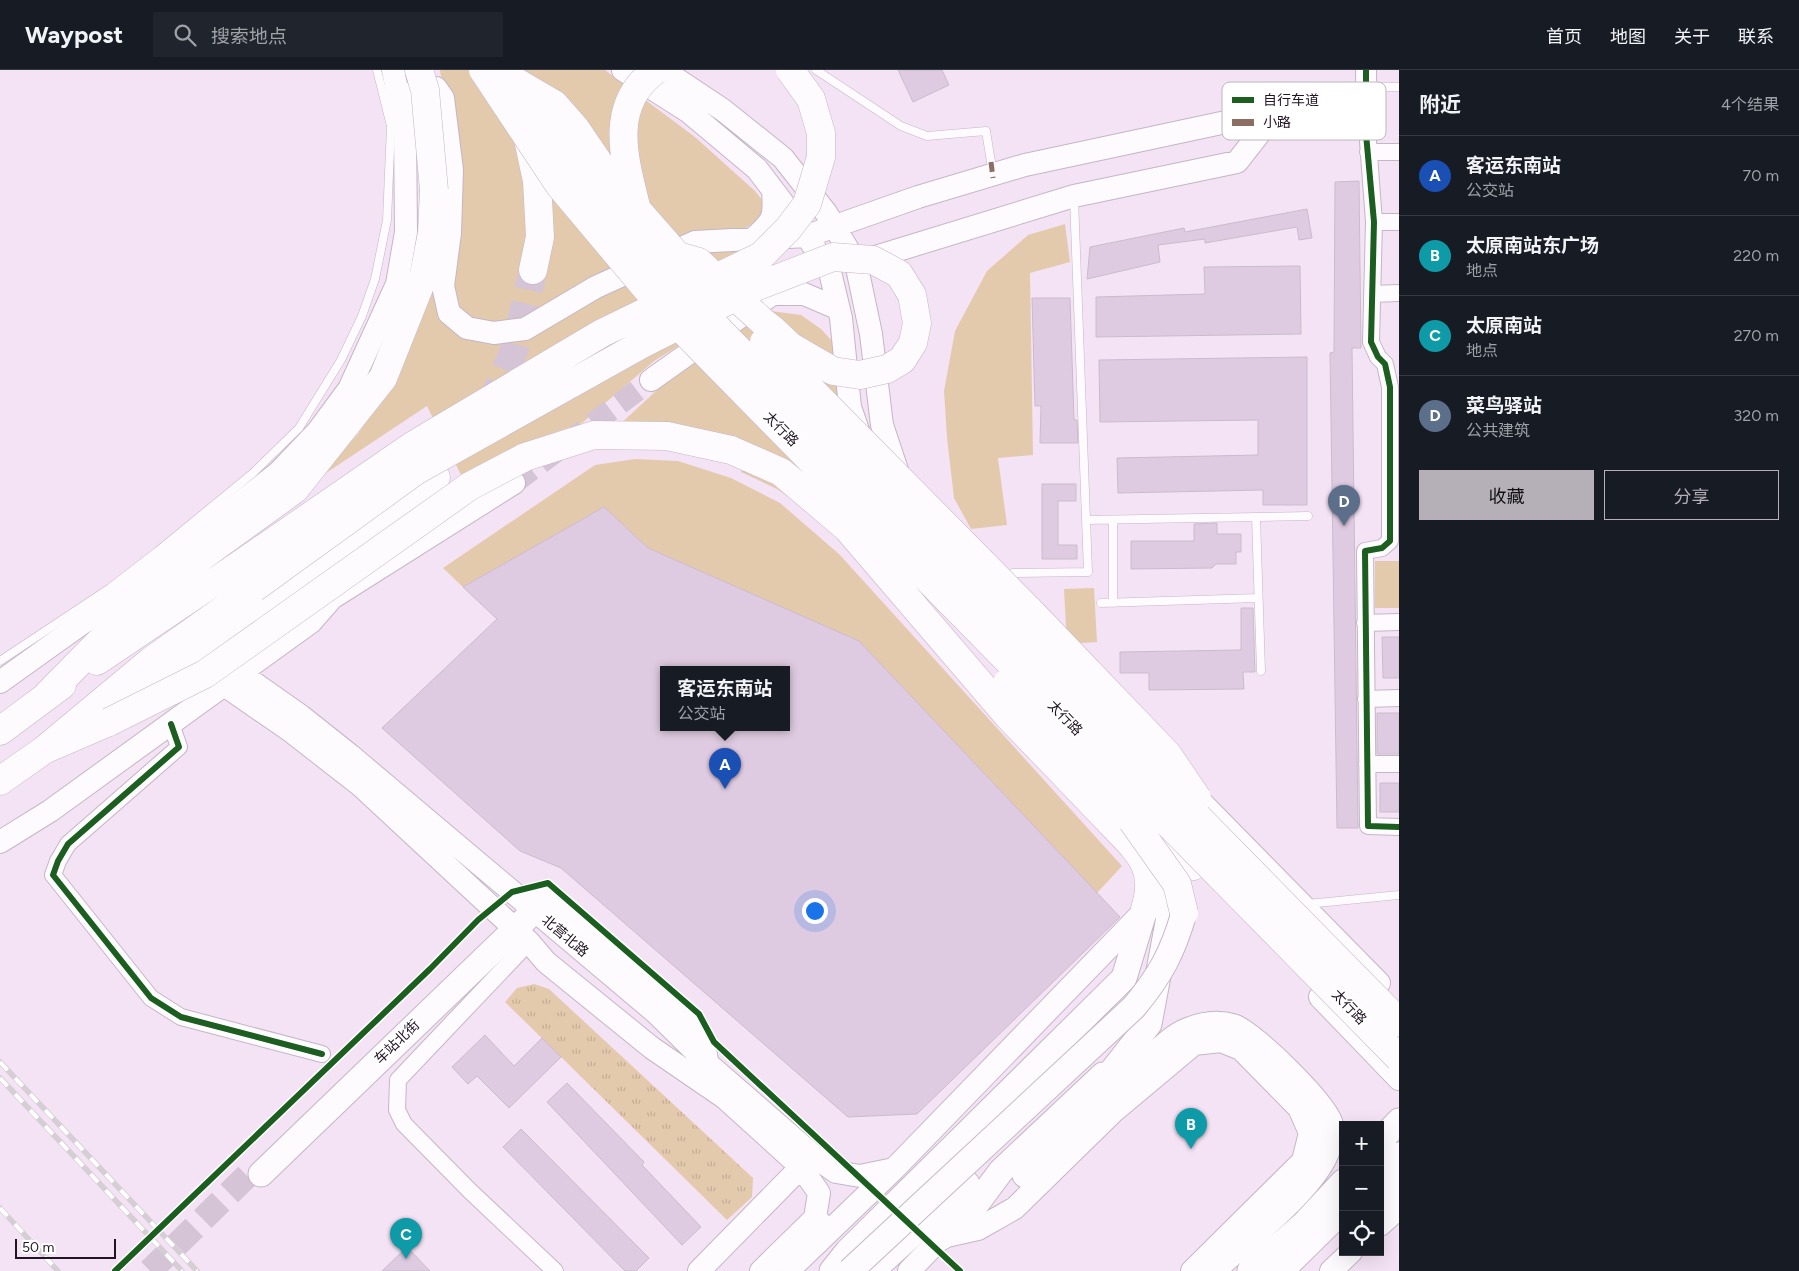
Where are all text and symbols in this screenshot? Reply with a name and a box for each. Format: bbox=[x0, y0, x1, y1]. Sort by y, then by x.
search box bbox=[153, 12, 503, 57]
text: Waypost bbox=[25, 20, 123, 49]
icon: search bbox=[171, 21, 199, 49]
text: 搜索地点 bbox=[211, 25, 287, 48]
text: 首页 bbox=[1546, 26, 1582, 48]
text: 地图 bbox=[1610, 26, 1646, 48]
text: 关于 bbox=[1674, 26, 1710, 48]
text: 联系 bbox=[1738, 26, 1774, 48]
legend bbox=[1222, 82, 1386, 140]
text: 自行车道 bbox=[1263, 92, 1319, 109]
text: 附近 bbox=[1419, 92, 1461, 117]
text: 4个结果 bbox=[1721, 95, 1779, 114]
text: 小路 bbox=[1263, 114, 1291, 131]
text: 客运东南站 bbox=[1466, 154, 1561, 177]
text: A bbox=[1429, 166, 1441, 185]
text: 70 m bbox=[1743, 166, 1779, 185]
text: 公交站 bbox=[1466, 181, 1514, 200]
text: 太原南站东广场 bbox=[1466, 234, 1599, 257]
text: B bbox=[1430, 246, 1440, 265]
text: 220 m bbox=[1733, 246, 1779, 265]
text: 地点 bbox=[1466, 261, 1498, 280]
text: 太原南站 bbox=[1466, 314, 1542, 337]
text: C bbox=[1429, 326, 1441, 345]
text: 270 m bbox=[1734, 326, 1779, 345]
text: 地点 bbox=[1466, 341, 1498, 360]
text: 菜鸟驿站 bbox=[1466, 394, 1542, 417]
text: D bbox=[1429, 406, 1441, 425]
text: 320 m bbox=[1734, 406, 1779, 425]
street label: 太行路 bbox=[760, 408, 802, 450]
text: 公共建筑 bbox=[1466, 421, 1530, 440]
button: 收藏 bbox=[1419, 470, 1594, 520]
button: 分享 bbox=[1604, 470, 1779, 520]
pin: D bbox=[1328, 485, 1360, 526]
popup bbox=[660, 666, 790, 731]
text: 客运东南站 bbox=[677, 677, 773, 700]
street label: 太行路 bbox=[1044, 697, 1086, 739]
text: 公交站 bbox=[677, 704, 726, 723]
pin: A bbox=[709, 748, 741, 789]
your location bbox=[802, 898, 828, 924]
street label: 北营北路 bbox=[538, 911, 592, 961]
street label: 太行路 bbox=[1328, 986, 1370, 1028]
street label: 车站北街 bbox=[371, 1016, 423, 1068]
pin: B bbox=[1175, 1108, 1207, 1149]
map controls bbox=[1339, 1121, 1384, 1256]
button: + bbox=[1339, 1121, 1384, 1166]
button: − bbox=[1339, 1166, 1384, 1211]
button: locate bbox=[1339, 1211, 1384, 1256]
pin: C bbox=[390, 1218, 422, 1259]
scale bar bbox=[15, 1236, 116, 1259]
text: 50 m bbox=[22, 1239, 54, 1256]

